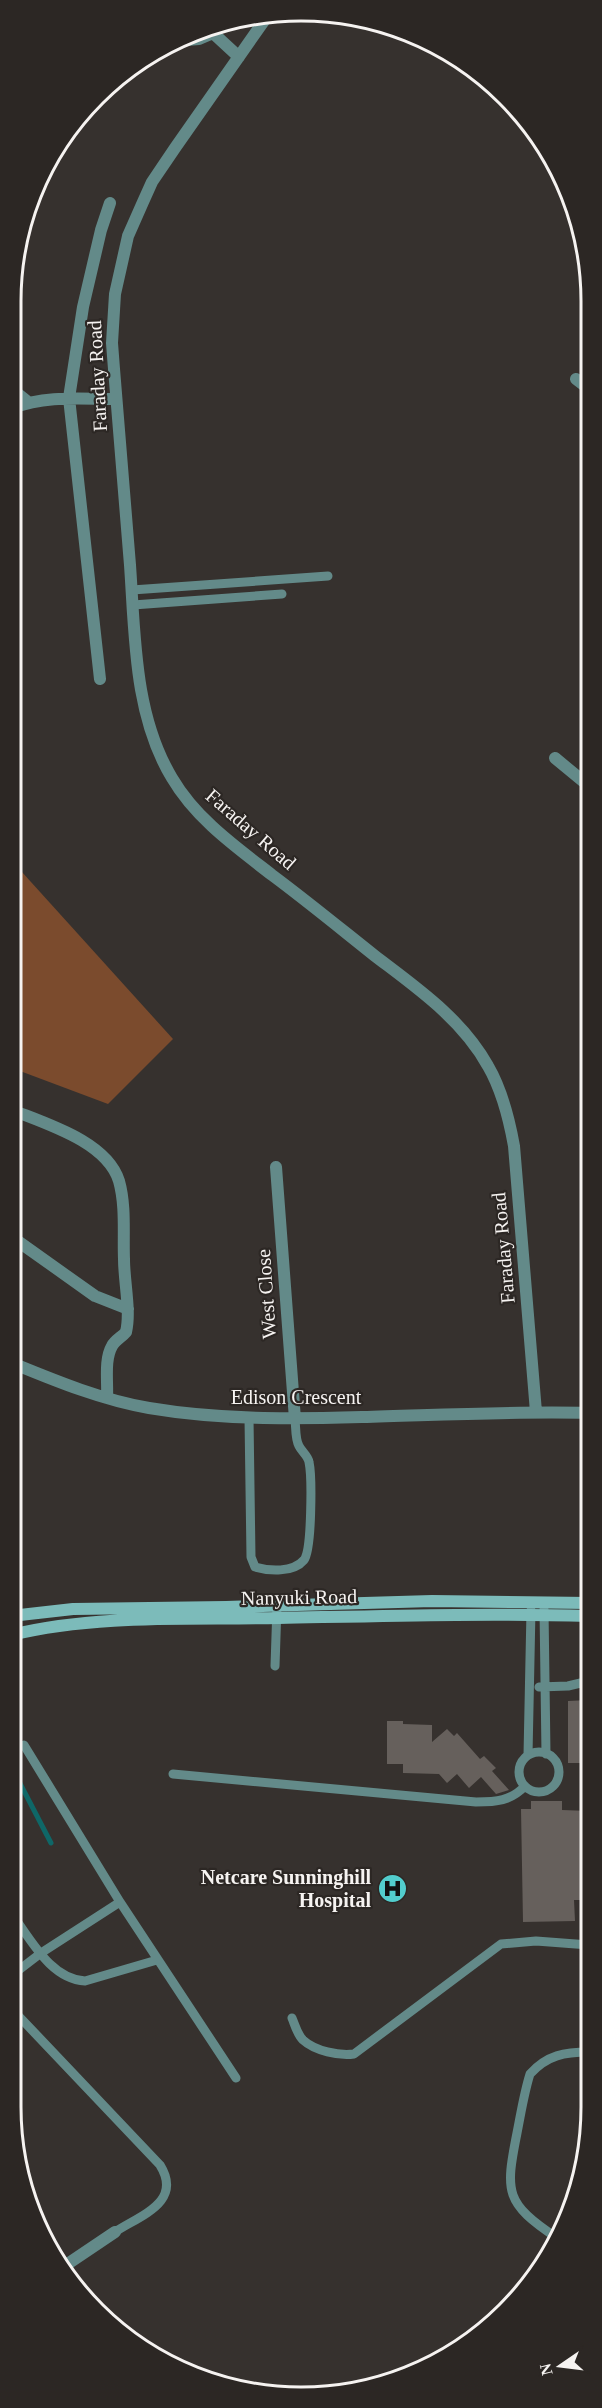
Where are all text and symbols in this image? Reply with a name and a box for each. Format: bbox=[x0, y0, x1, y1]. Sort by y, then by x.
street label: Faraday Road bbox=[83, 320, 112, 432]
street label: Faraday Road bbox=[201, 784, 300, 875]
street label: Faraday Road bbox=[487, 1191, 520, 1305]
street label: West Close bbox=[252, 1248, 280, 1340]
street label: Edison Crescent bbox=[231, 1386, 362, 1408]
street label: Nanyuki Road bbox=[241, 1585, 357, 1610]
place label: Netcare Sunninghill Hospital bbox=[201, 1866, 371, 1912]
hospital icon: Netcare Sunninghill Hospital bbox=[376, 1873, 408, 1905]
north arrow bbox=[530, 2336, 590, 2396]
text: N bbox=[536, 2361, 556, 2377]

